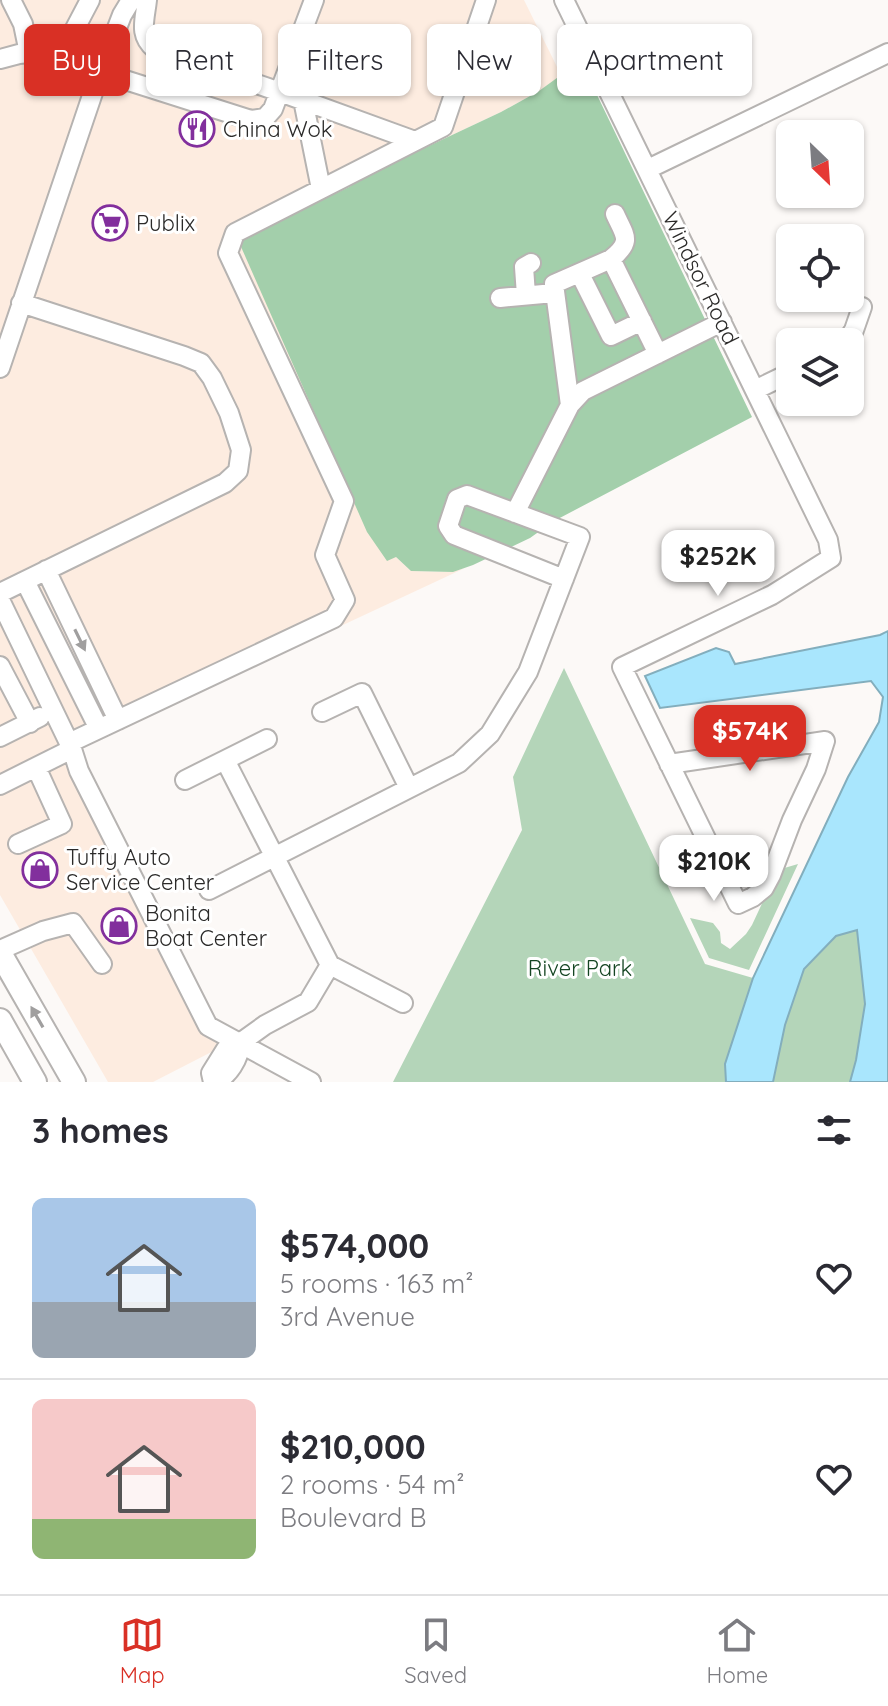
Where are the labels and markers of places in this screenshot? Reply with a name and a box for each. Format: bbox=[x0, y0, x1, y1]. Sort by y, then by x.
restaurant icon: China Wok bbox=[178, 110, 216, 148]
place label: China Wok bbox=[223, 115, 333, 143]
supermarket icon: Publix bbox=[91, 204, 129, 242]
place label: Publix bbox=[136, 209, 195, 237]
pin: $252K bbox=[662, 530, 774, 598]
pin: $574K bbox=[694, 705, 806, 773]
pin: $210K bbox=[658, 835, 770, 903]
place label: Tuffy Auto Service Center bbox=[66, 843, 215, 896]
shop icon: Tuffy Auto Service Center bbox=[21, 851, 59, 889]
place label: Bonita Boat Center bbox=[145, 899, 268, 952]
shop icon: Bonita Boat Center bbox=[100, 907, 138, 945]

